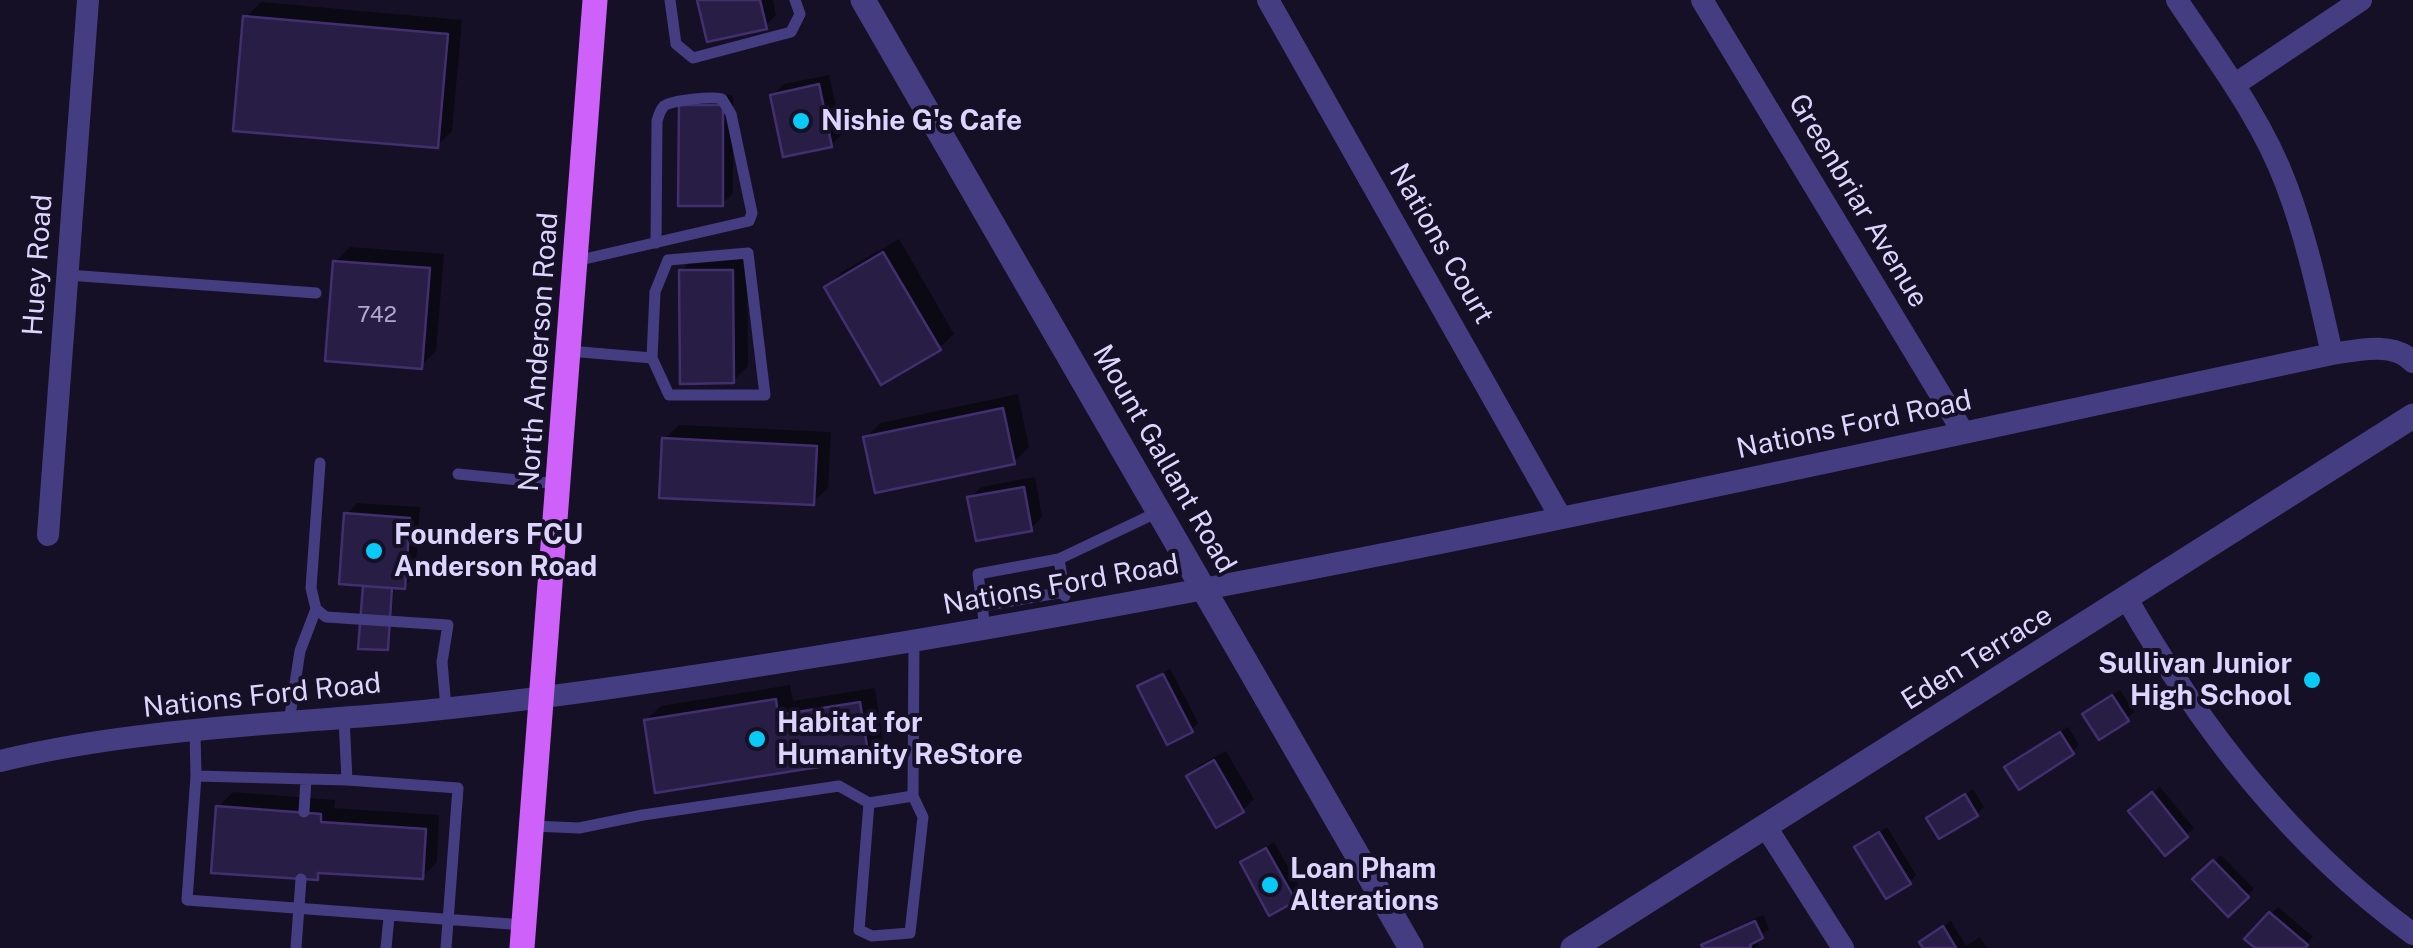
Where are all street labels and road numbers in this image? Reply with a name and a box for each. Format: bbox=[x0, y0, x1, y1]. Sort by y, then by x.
street label: Greenbriar Avenue bbox=[1781, 88, 1935, 314]
street label: Nations Court bbox=[1382, 158, 1500, 330]
street label: Huey Road bbox=[16, 193, 60, 337]
street label: North Anderson Road bbox=[512, 211, 566, 493]
street label: Mount Gallant Road bbox=[1085, 339, 1243, 579]
street label: Nations Ford Road bbox=[1734, 384, 1974, 466]
street label: Nations Ford Road bbox=[940, 548, 1182, 622]
street label: Eden Terrace bbox=[1896, 598, 2058, 718]
street label: Nations Ford Road bbox=[141, 667, 383, 725]

